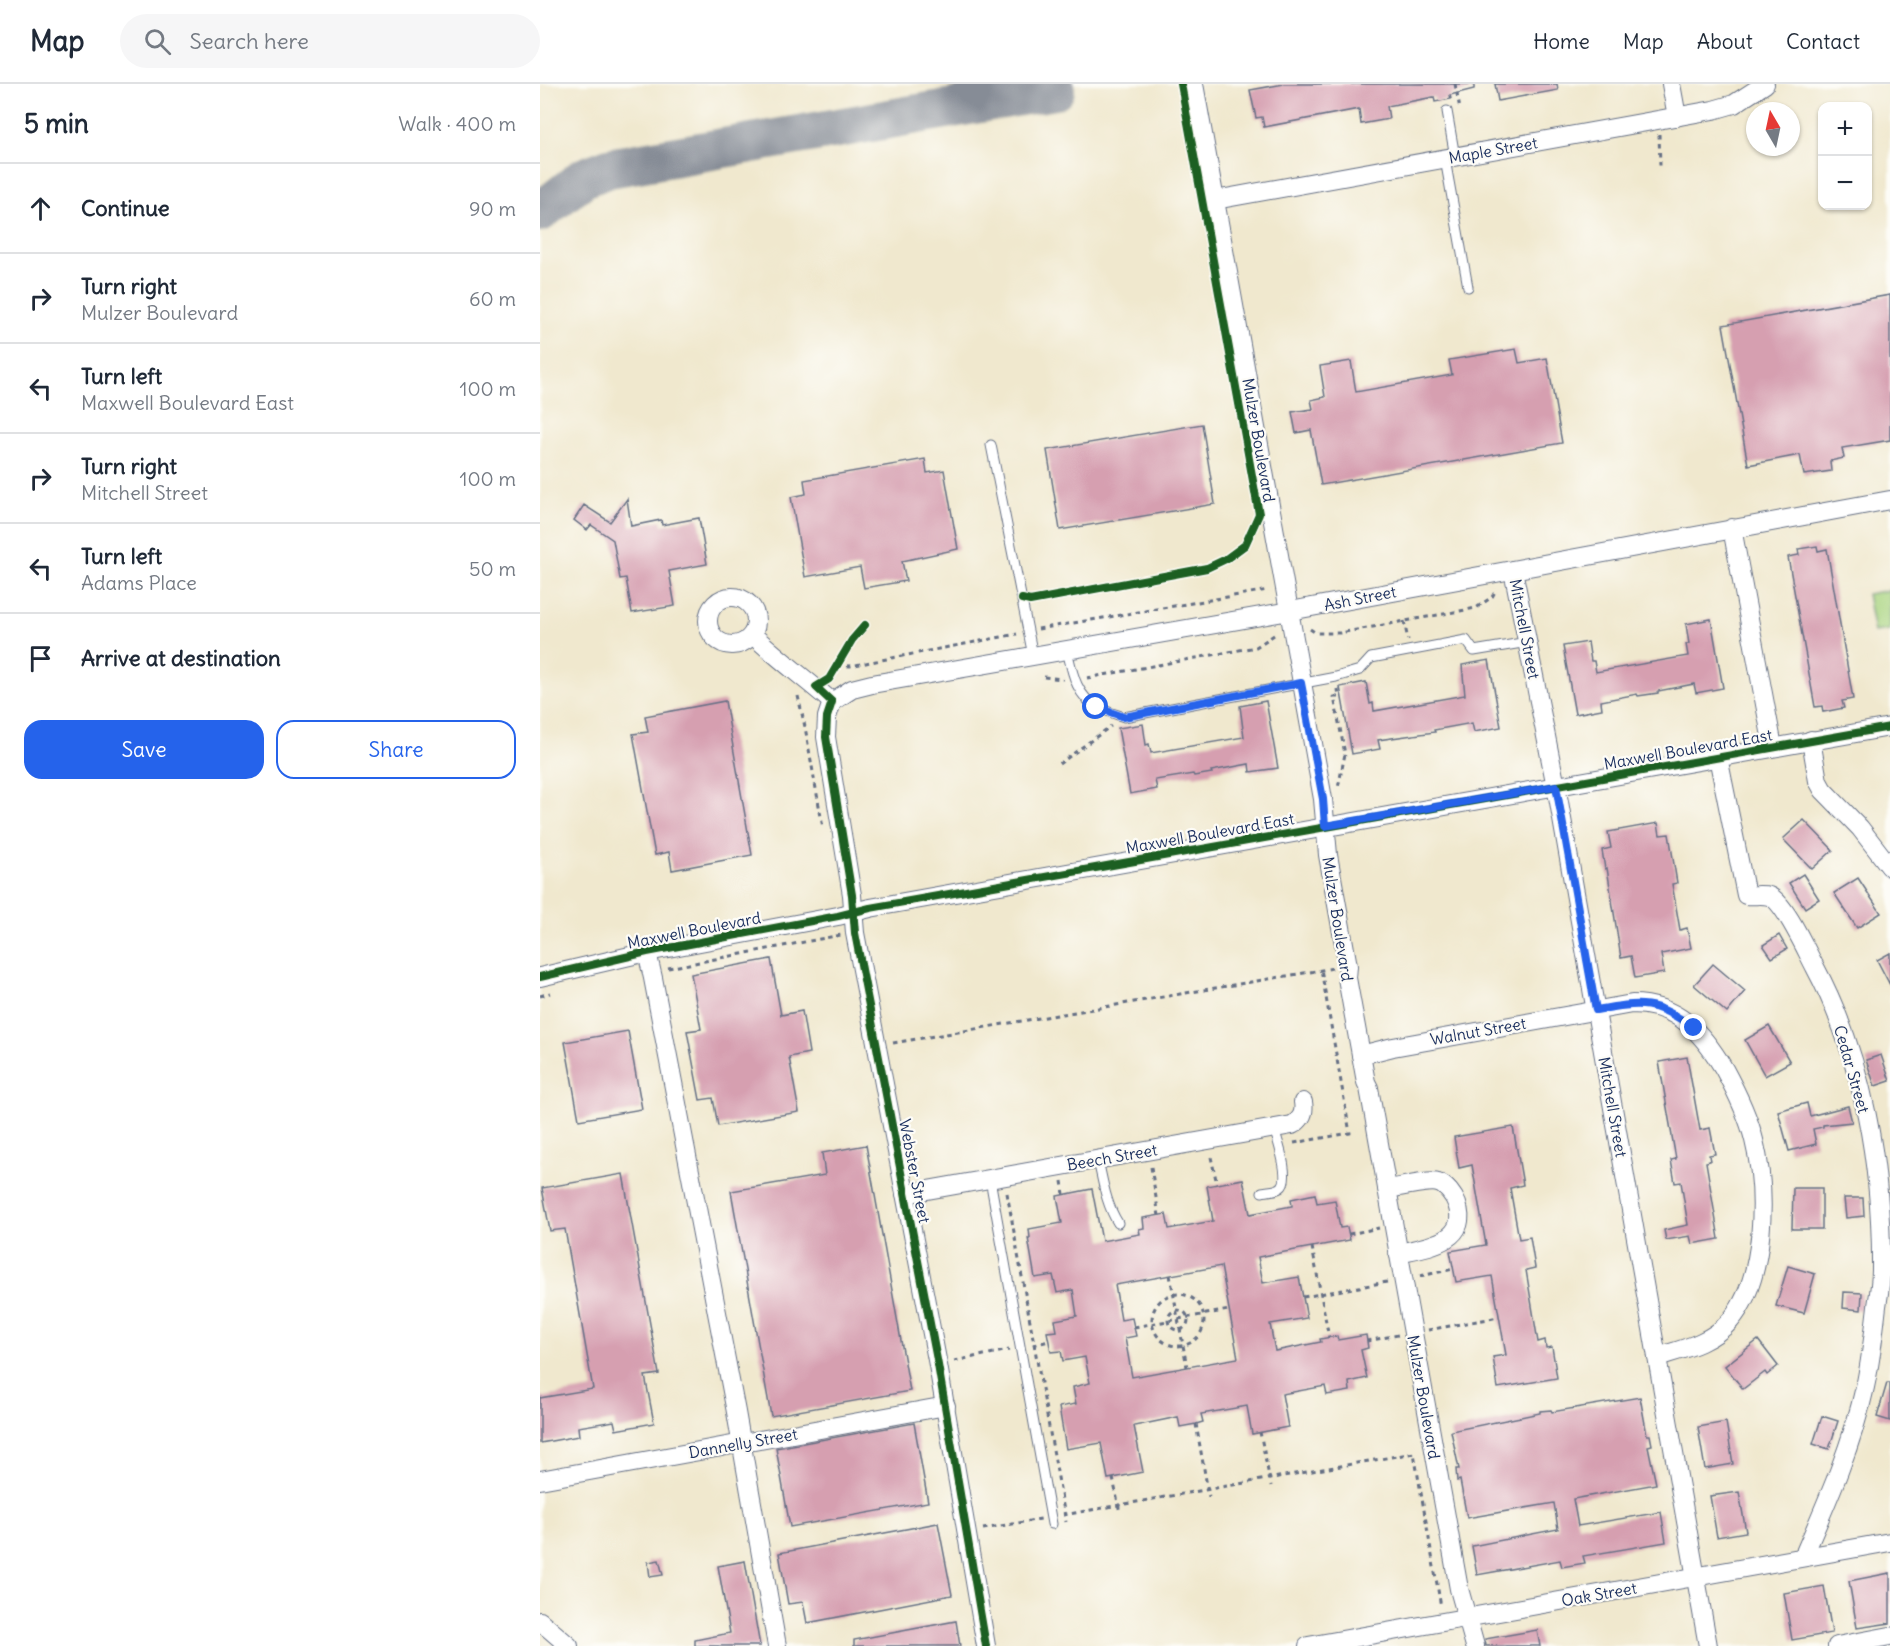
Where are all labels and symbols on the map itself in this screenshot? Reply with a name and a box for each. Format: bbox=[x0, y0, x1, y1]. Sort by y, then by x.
north arrow bbox=[1746, 102, 1800, 156]
street label: Maple Street bbox=[1447, 132, 1540, 168]
street label: Mulzer Boulevard bbox=[1238, 376, 1280, 504]
street label: Mitchell Street bbox=[1505, 577, 1545, 681]
street label: Ash Street bbox=[1322, 581, 1398, 615]
route start bbox=[1082, 693, 1108, 719]
street label: Maxwell Boulevard East bbox=[1602, 724, 1774, 774]
street label: Maxwell Boulevard East bbox=[1124, 808, 1296, 858]
street label: Mulzer Boulevard bbox=[1318, 855, 1358, 983]
street label: Maxwell Boulevard bbox=[626, 907, 762, 953]
street label: Walnut Street bbox=[1428, 1013, 1528, 1049]
route end bbox=[1680, 1014, 1706, 1040]
street label: Cedar Street bbox=[1830, 1023, 1874, 1116]
street label: Mitchell Street bbox=[1594, 1055, 1632, 1159]
street label: Webster Street bbox=[895, 1117, 935, 1225]
street label: Beech Street bbox=[1065, 1139, 1159, 1175]
street label: Mulzer Boulevard bbox=[1403, 1333, 1445, 1461]
street label: Dannelly Street bbox=[687, 1423, 800, 1462]
street label: Oak Street bbox=[1560, 1577, 1639, 1610]

